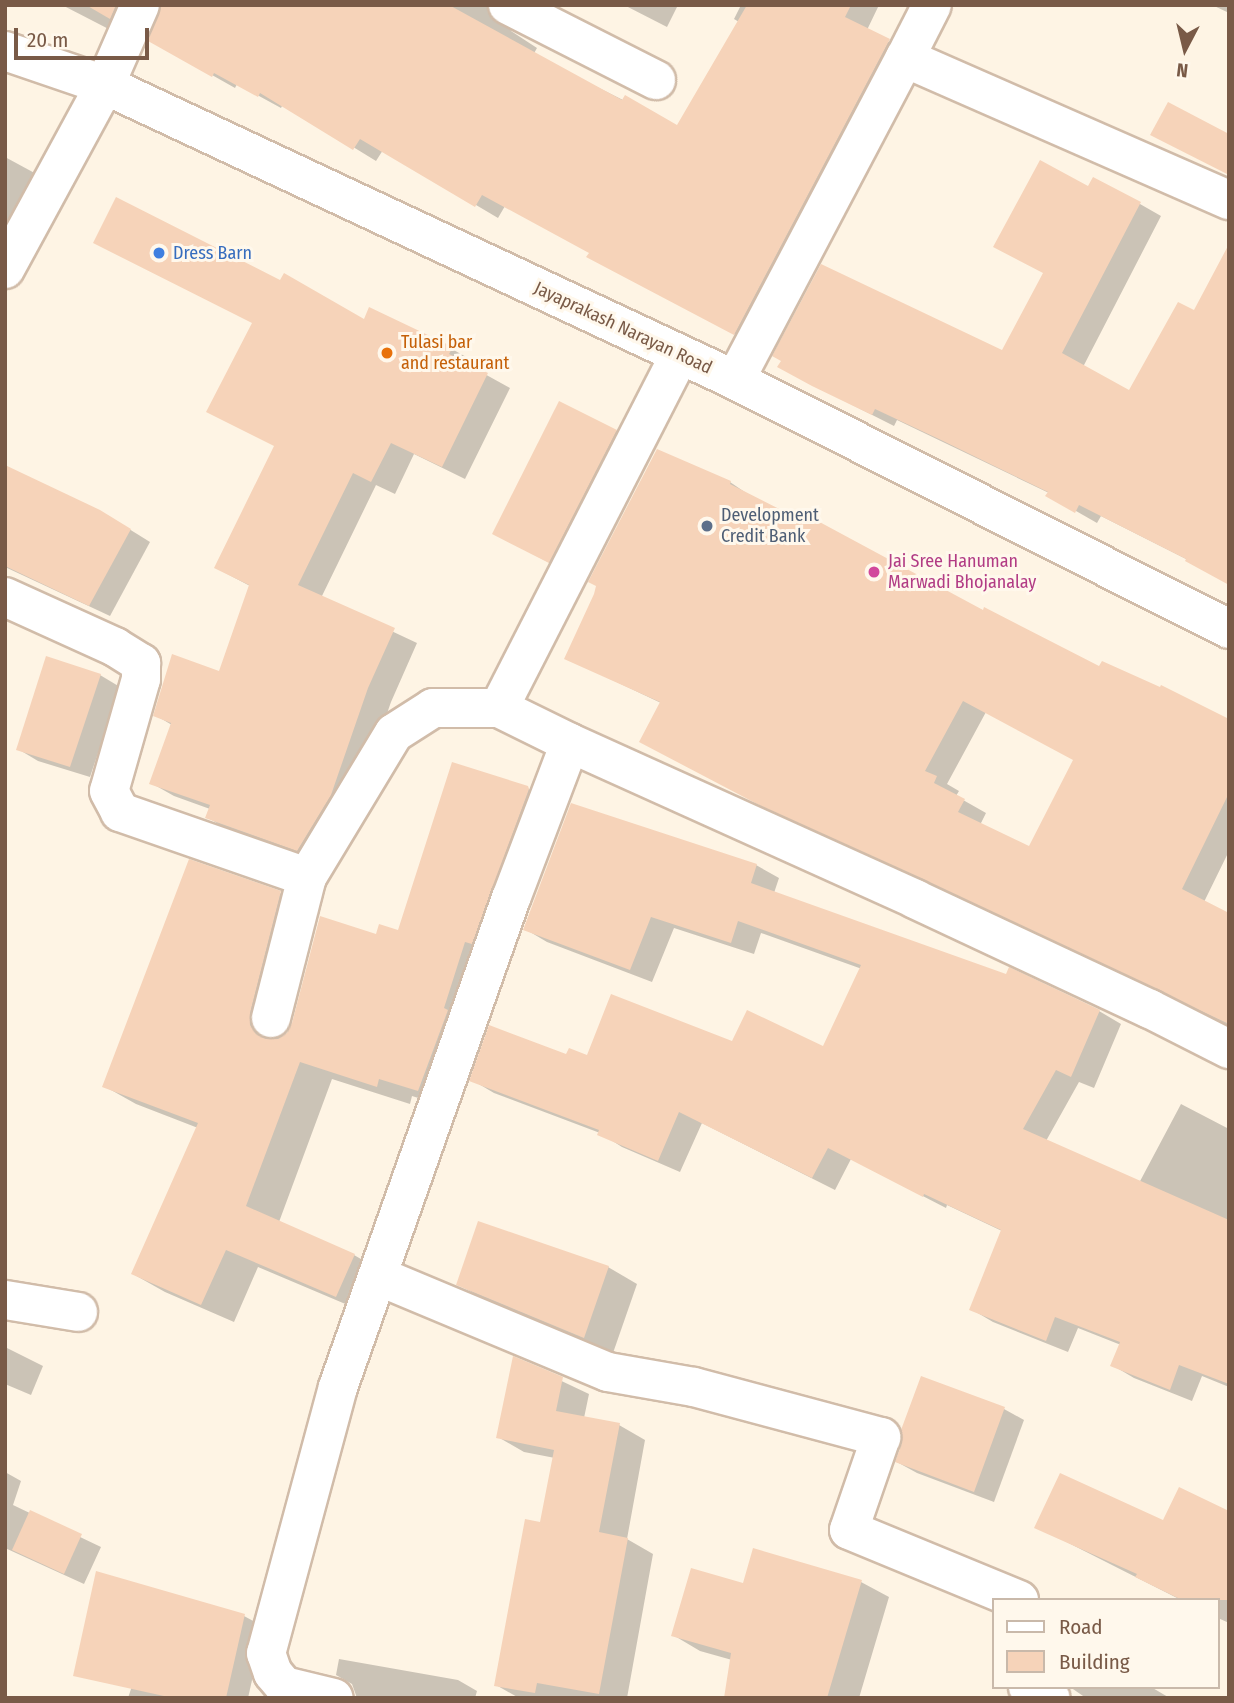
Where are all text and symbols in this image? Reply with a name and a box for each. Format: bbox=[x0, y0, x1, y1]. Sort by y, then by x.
scale bar bbox=[18, 14, 152, 58]
north arrow bbox=[1150, 14, 1220, 84]
text: 20 m bbox=[27, 27, 68, 53]
text: N bbox=[1175, 58, 1189, 82]
place label: Dress Barn bbox=[173, 242, 252, 264]
marker: Dress Barn bbox=[151, 245, 167, 261]
street label: Jayaprakash Narayan Road bbox=[531, 277, 715, 379]
place label: Tulasi bar and restaurant bbox=[401, 332, 509, 374]
marker: Tulasi bar and restaurant bbox=[379, 345, 395, 361]
place label: Development Credit Bank bbox=[721, 505, 819, 548]
marker: Development Credit Bank bbox=[699, 518, 715, 534]
place label: Jai Sree Hanuman Marwadi Bhojanalay bbox=[888, 551, 1036, 594]
marker: Jai Sree Hanuman Marwadi Bhojanalay bbox=[866, 564, 882, 580]
legend bbox=[992, 1598, 1220, 1689]
text: Road bbox=[1059, 1614, 1103, 1640]
text: Building bbox=[1059, 1649, 1130, 1675]

